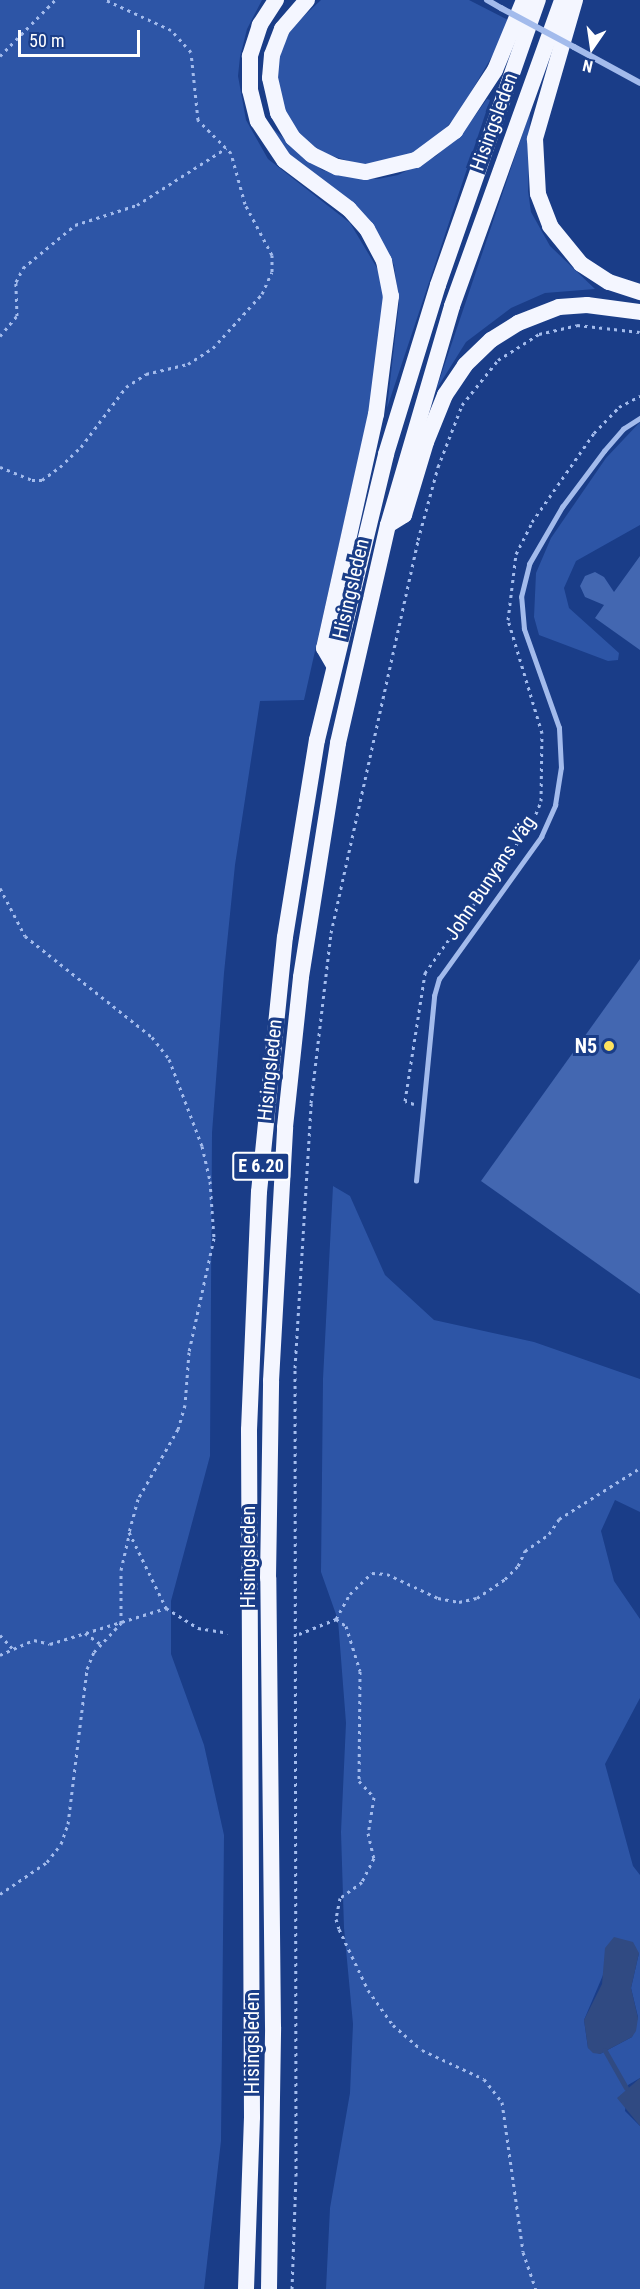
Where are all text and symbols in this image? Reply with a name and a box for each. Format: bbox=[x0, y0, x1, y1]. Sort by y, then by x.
scale bar bbox=[21, 18, 142, 56]
north arrow bbox=[562, 18, 622, 78]
text: 50 m bbox=[29, 30, 64, 51]
text: N bbox=[581, 56, 595, 76]
street label: Hisingsleden bbox=[465, 70, 523, 174]
street label: Hisingsleden bbox=[328, 536, 374, 642]
street label: John Bunyans Väg bbox=[439, 811, 541, 945]
street label: Hisingsleden bbox=[253, 1018, 287, 1122]
place label: N5 bbox=[575, 1034, 597, 1058]
marker: N5 bbox=[602, 1039, 616, 1053]
road number: E 6.20 bbox=[231, 1151, 291, 1181]
street label: Hisingsleden bbox=[236, 1506, 260, 1608]
street label: Hisingsleden bbox=[240, 1992, 264, 2094]

